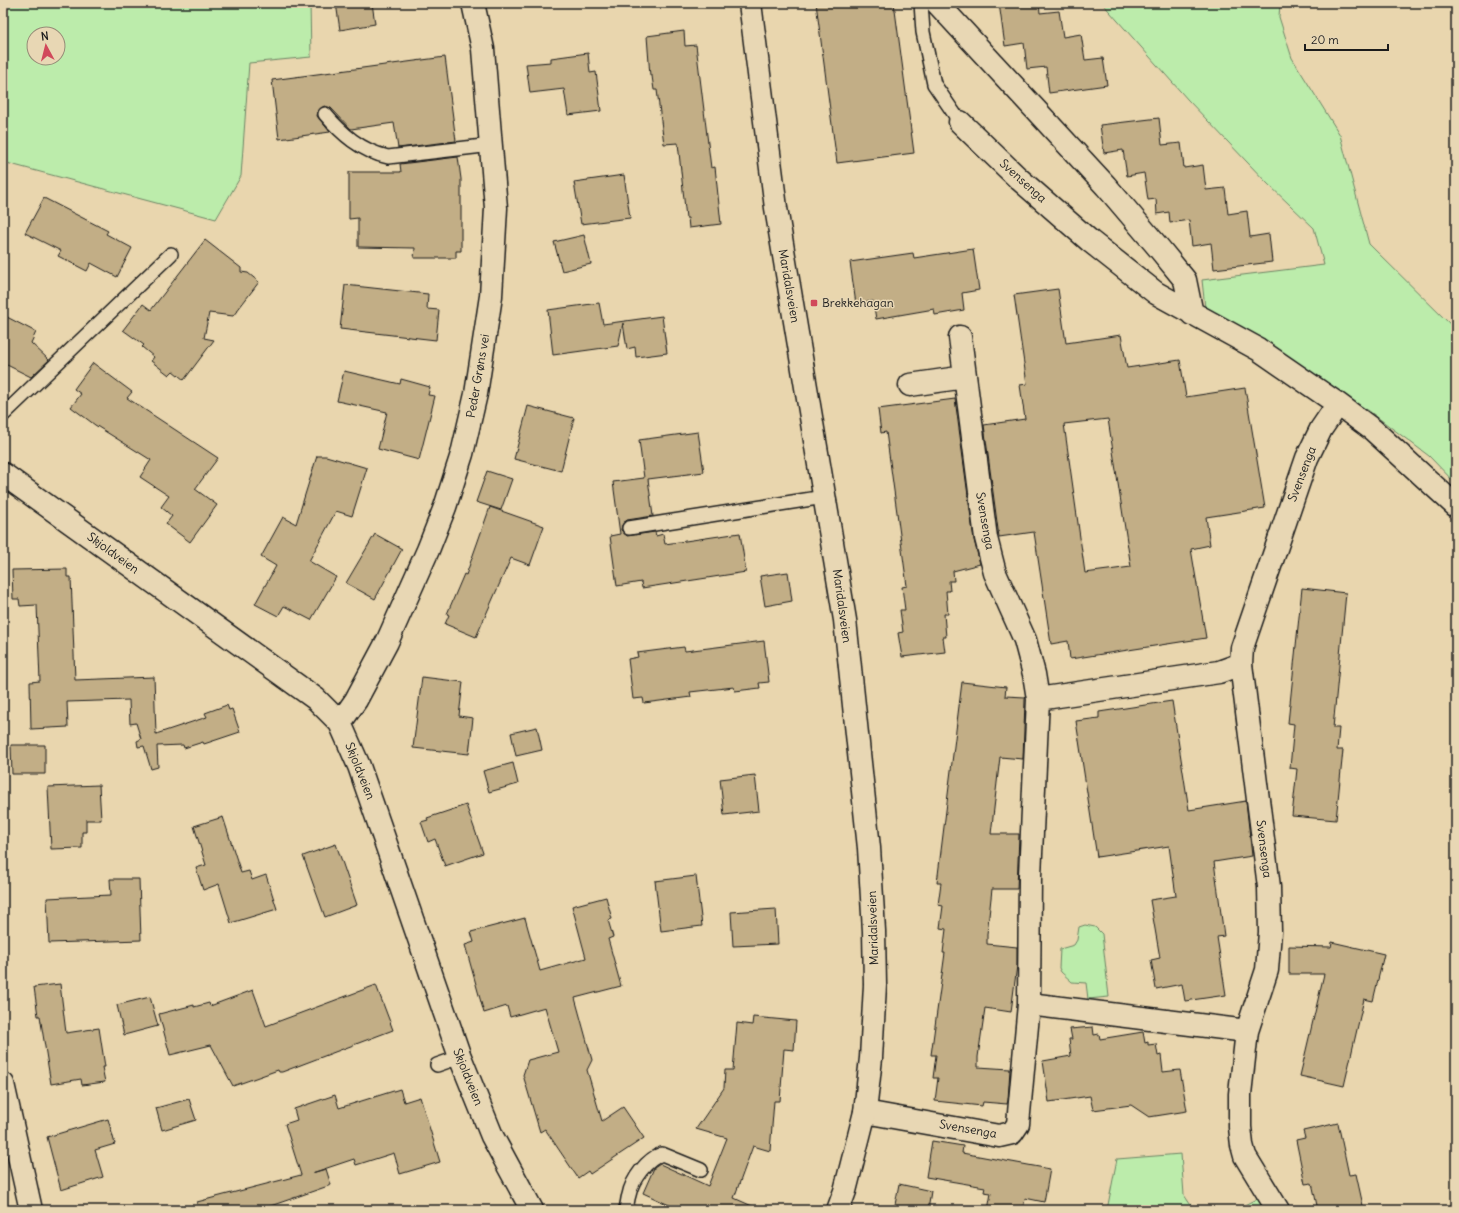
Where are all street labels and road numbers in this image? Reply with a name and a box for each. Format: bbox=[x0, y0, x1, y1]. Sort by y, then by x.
street label: Svensenga bbox=[997, 156, 1050, 206]
street label: Maridalsveien bbox=[776, 248, 803, 324]
street label: Peder Grøns vei bbox=[463, 333, 492, 419]
street label: Svensenga bbox=[1284, 444, 1319, 504]
street label: Svensenga bbox=[973, 491, 998, 551]
street label: Skjoldveien bbox=[84, 529, 142, 576]
street label: Maridalsveien bbox=[830, 568, 855, 644]
street label: Skjoldveien bbox=[342, 740, 379, 802]
street label: Svensenga bbox=[1254, 819, 1276, 879]
street label: Maridalsveien bbox=[864, 890, 881, 966]
street label: Skjoldveien bbox=[450, 1046, 487, 1108]
street label: Svensenga bbox=[938, 1116, 998, 1141]

